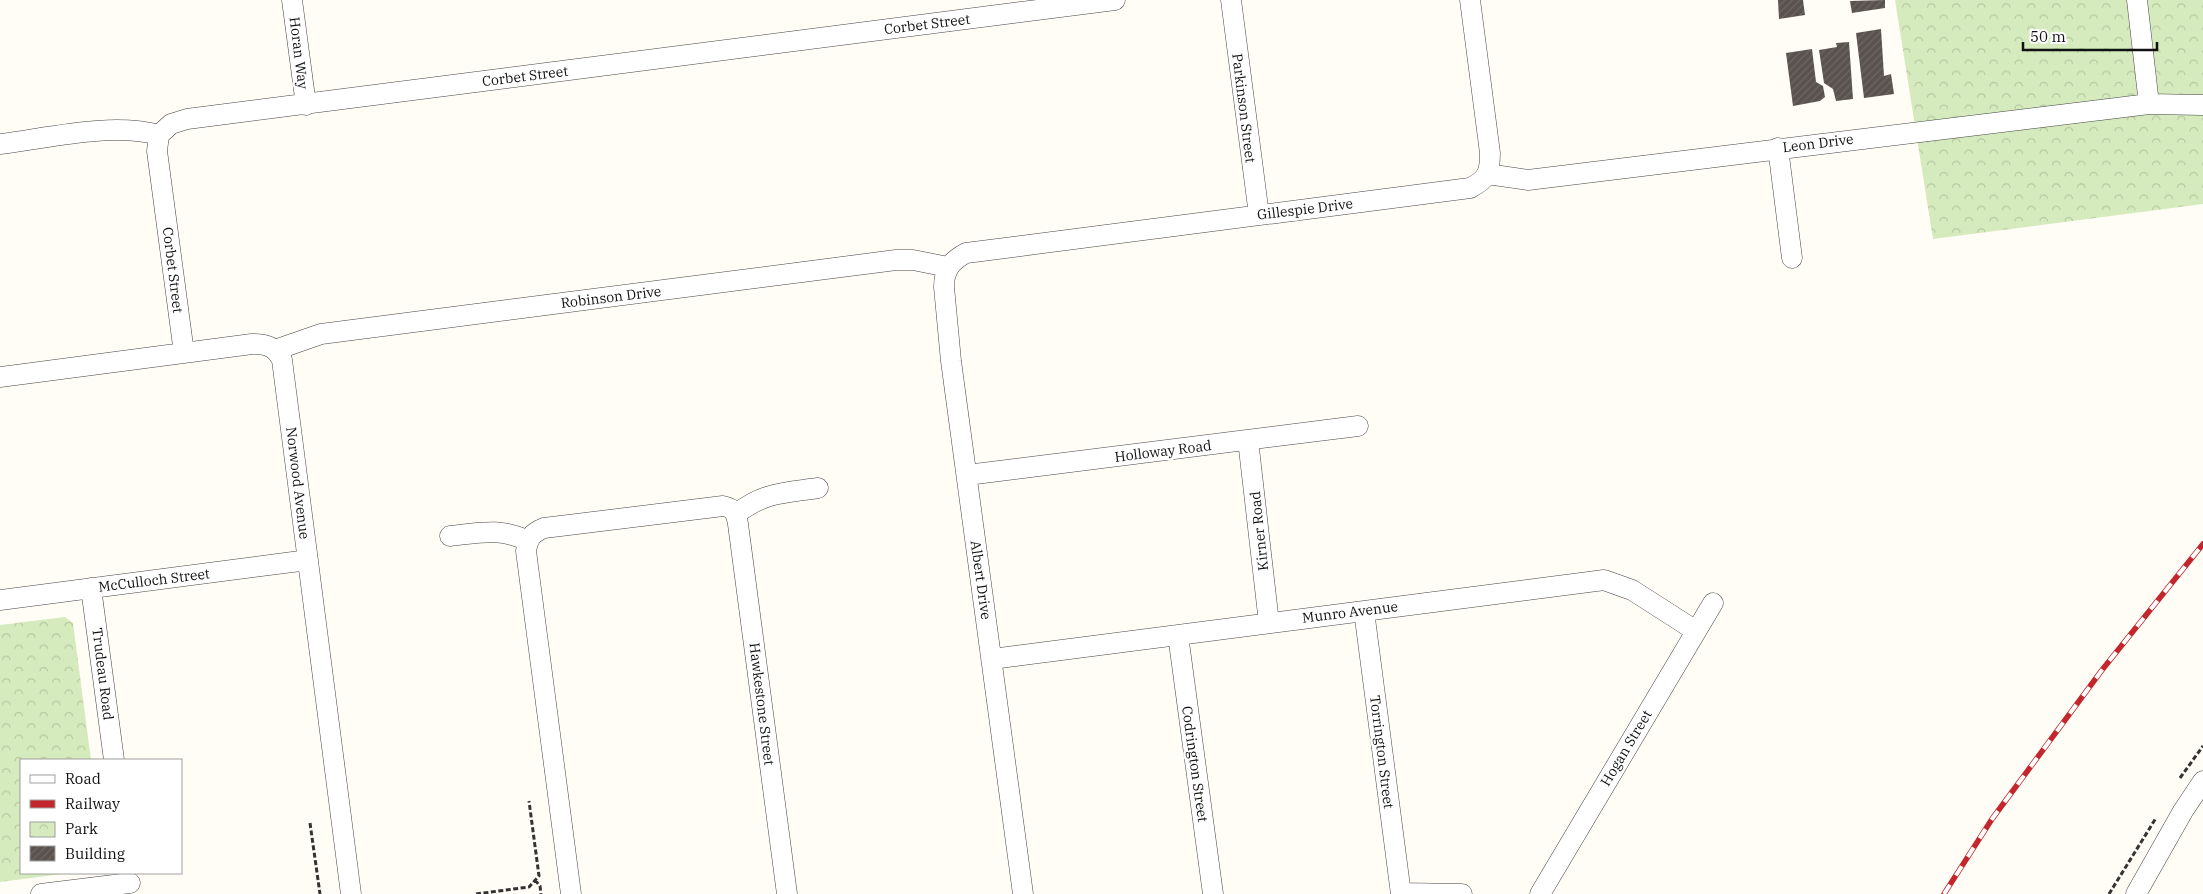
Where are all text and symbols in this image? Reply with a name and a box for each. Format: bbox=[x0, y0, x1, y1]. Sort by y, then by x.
street label: Corbet Street bbox=[883, 10, 971, 38]
street label: Horan Way bbox=[286, 16, 312, 91]
scale bar bbox=[2023, 20, 2157, 52]
text: 50 m bbox=[2030, 27, 2066, 46]
street label: Parkinson Street bbox=[1228, 52, 1260, 164]
street label: Corbet Street bbox=[481, 62, 569, 90]
street label: Leon Drive bbox=[1782, 130, 1854, 156]
street label: Gillespie Drive bbox=[1256, 194, 1354, 224]
street label: Corbet Street bbox=[159, 226, 187, 314]
street label: Robinson Drive bbox=[560, 282, 662, 312]
street label: Norwood Avenue bbox=[282, 426, 314, 540]
street label: Holloway Road bbox=[1114, 436, 1213, 466]
street label: Kirner Road bbox=[1246, 490, 1272, 572]
street label: Albert Drive bbox=[967, 539, 995, 621]
street label: McCulloch Street bbox=[97, 564, 211, 596]
street label: Munro Avenue bbox=[1301, 597, 1399, 627]
street label: Trudeau Road bbox=[88, 627, 118, 722]
street label: Hawkestone Street bbox=[746, 642, 778, 766]
street label: Torrington Street bbox=[1366, 694, 1398, 810]
street label: Codrington Street bbox=[1178, 705, 1212, 823]
street label: Hogan Street bbox=[1596, 707, 1656, 789]
legend bbox=[20, 759, 182, 874]
text: Road bbox=[65, 769, 101, 788]
text: Railway bbox=[65, 794, 120, 813]
text: Park bbox=[65, 819, 98, 838]
text: Building bbox=[65, 844, 125, 863]

